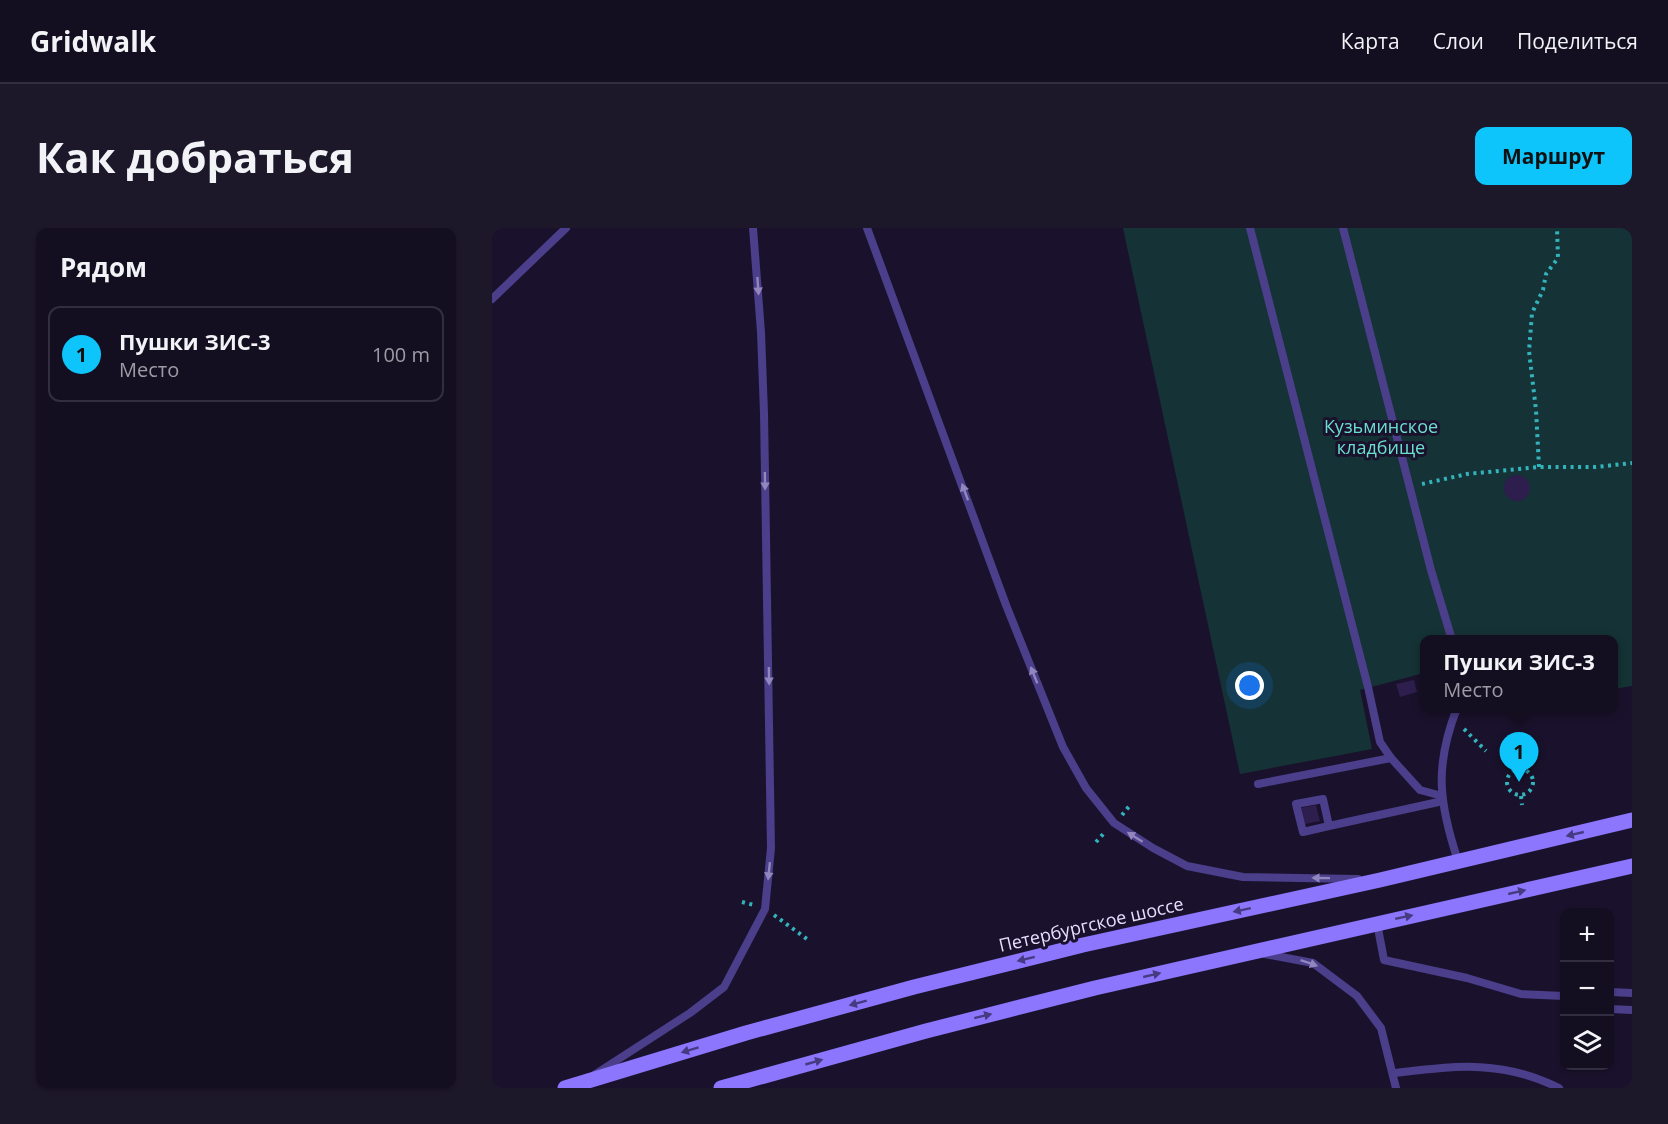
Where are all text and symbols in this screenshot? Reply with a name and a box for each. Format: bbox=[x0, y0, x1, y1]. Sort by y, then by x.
text: Gridwalk bbox=[30, 22, 156, 60]
text: Карта bbox=[1341, 27, 1400, 55]
text: Слои bbox=[1433, 27, 1484, 55]
text: Поделиться bbox=[1517, 27, 1638, 55]
button: Маршрут bbox=[1475, 127, 1632, 185]
text: Как добраться bbox=[36, 128, 354, 185]
text: Рядом bbox=[60, 249, 147, 285]
one-way arrow bbox=[753, 277, 762, 296]
text: Пушки ЗИС-3 bbox=[119, 326, 270, 356]
text: 1 bbox=[76, 341, 87, 368]
text: 100 m bbox=[372, 341, 430, 368]
text: Место bbox=[119, 356, 179, 383]
park label: Кузьминское кладбище bbox=[1324, 414, 1438, 459]
one-way arrow bbox=[760, 472, 770, 491]
one-way arrow bbox=[960, 483, 969, 501]
popup bbox=[1420, 635, 1618, 713]
text: Пушки ЗИС-3 bbox=[1443, 646, 1595, 676]
one-way arrow bbox=[1029, 665, 1039, 683]
one-way arrow bbox=[764, 667, 773, 686]
your location bbox=[1235, 671, 1264, 700]
text: Место bbox=[1443, 676, 1504, 703]
pin: 1 bbox=[1500, 732, 1538, 782]
one-way arrow bbox=[1566, 829, 1584, 839]
one-way arrow bbox=[1127, 831, 1143, 842]
one-way arrow bbox=[764, 861, 774, 880]
one-way arrow bbox=[1312, 874, 1331, 883]
one-way arrow bbox=[1508, 886, 1526, 896]
street label: Петербургское шоссе bbox=[996, 891, 1186, 957]
one-way arrow bbox=[1232, 906, 1251, 915]
map controls bbox=[1560, 908, 1614, 1070]
button: + bbox=[1560, 908, 1614, 962]
one-way arrow bbox=[1394, 912, 1413, 922]
one-way arrow bbox=[1017, 955, 1035, 964]
one-way arrow bbox=[1301, 959, 1319, 969]
button: − bbox=[1560, 962, 1614, 1016]
one-way arrow bbox=[1143, 969, 1161, 979]
one-way arrow bbox=[848, 999, 866, 1008]
one-way arrow bbox=[974, 1011, 992, 1021]
button: layers bbox=[1560, 1016, 1614, 1070]
one-way arrow bbox=[681, 1046, 699, 1055]
one-way arrow bbox=[805, 1057, 823, 1066]

